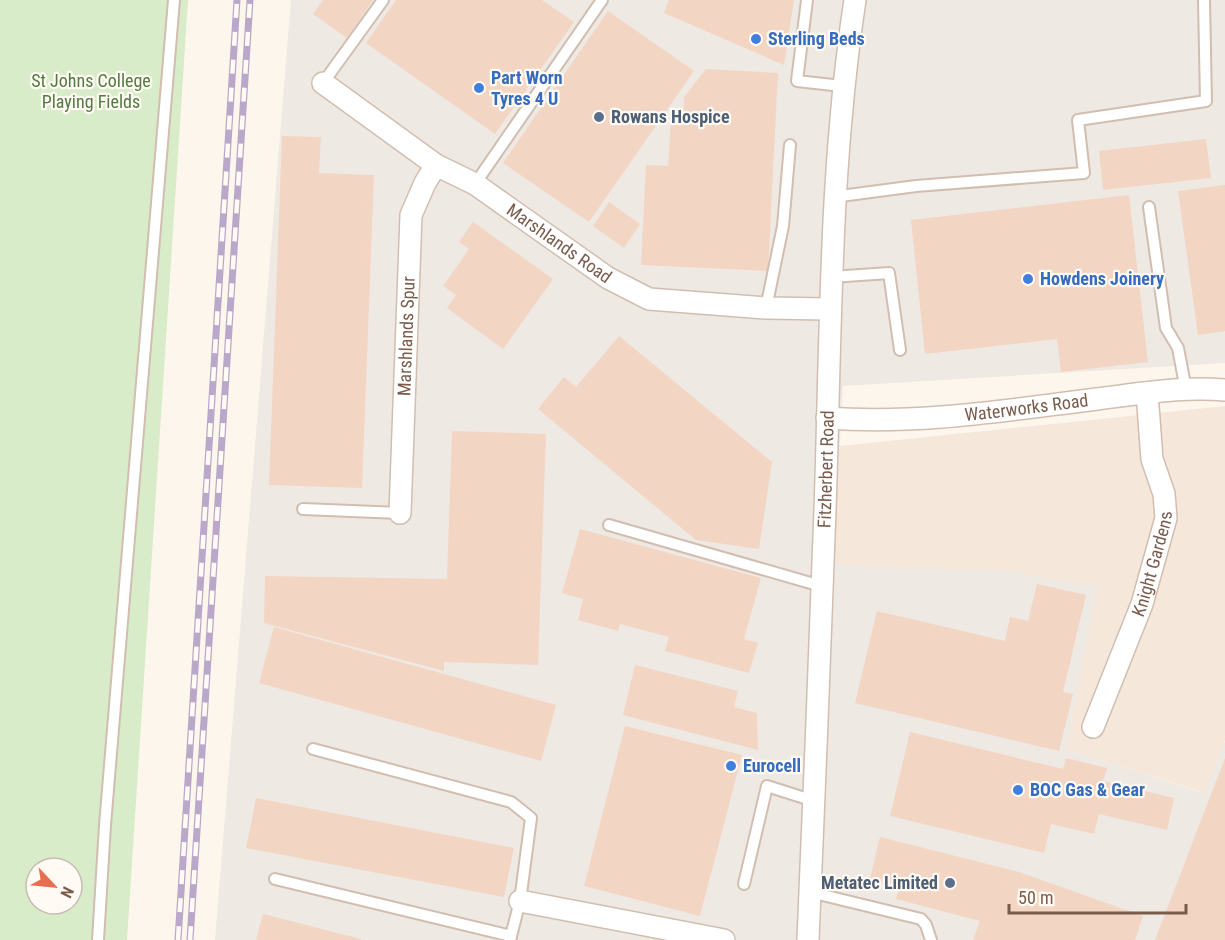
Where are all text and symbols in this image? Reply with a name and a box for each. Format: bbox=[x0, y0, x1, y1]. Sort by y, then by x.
place label: Sterling Beds bbox=[768, 28, 865, 49]
marker: Sterling Beds bbox=[749, 32, 763, 46]
place label: Part Worn Tyres 4 U bbox=[491, 67, 563, 109]
park label: St Johns College Playing Fields bbox=[31, 70, 151, 112]
marker: Part Worn Tyres 4 U bbox=[472, 81, 486, 95]
place label: Rowans Hospice bbox=[611, 106, 730, 127]
marker: Rowans Hospice bbox=[592, 110, 606, 124]
street label: Marshlands Road bbox=[503, 199, 616, 287]
place label: Howdens Joinery bbox=[1040, 268, 1164, 289]
marker: Howdens Joinery bbox=[1021, 272, 1035, 286]
street label: Marshlands Spur bbox=[393, 275, 419, 396]
street label: Waterworks Road bbox=[964, 389, 1089, 425]
street label: Fitzherbert Road bbox=[813, 410, 838, 528]
street label: Knight Gardens bbox=[1127, 511, 1176, 619]
place label: Eurocell bbox=[743, 755, 801, 776]
marker: Eurocell bbox=[724, 759, 738, 773]
place label: BOC Gas & Gear bbox=[1030, 779, 1145, 800]
marker: BOC Gas & Gear bbox=[1011, 783, 1025, 797]
north arrow bbox=[24, 856, 84, 916]
place label: Metatec Limited bbox=[821, 872, 938, 893]
marker: Metatec Limited bbox=[943, 876, 957, 890]
scale bar bbox=[1009, 877, 1186, 915]
text: N bbox=[56, 884, 78, 901]
text: 50 m bbox=[1018, 887, 1053, 908]

